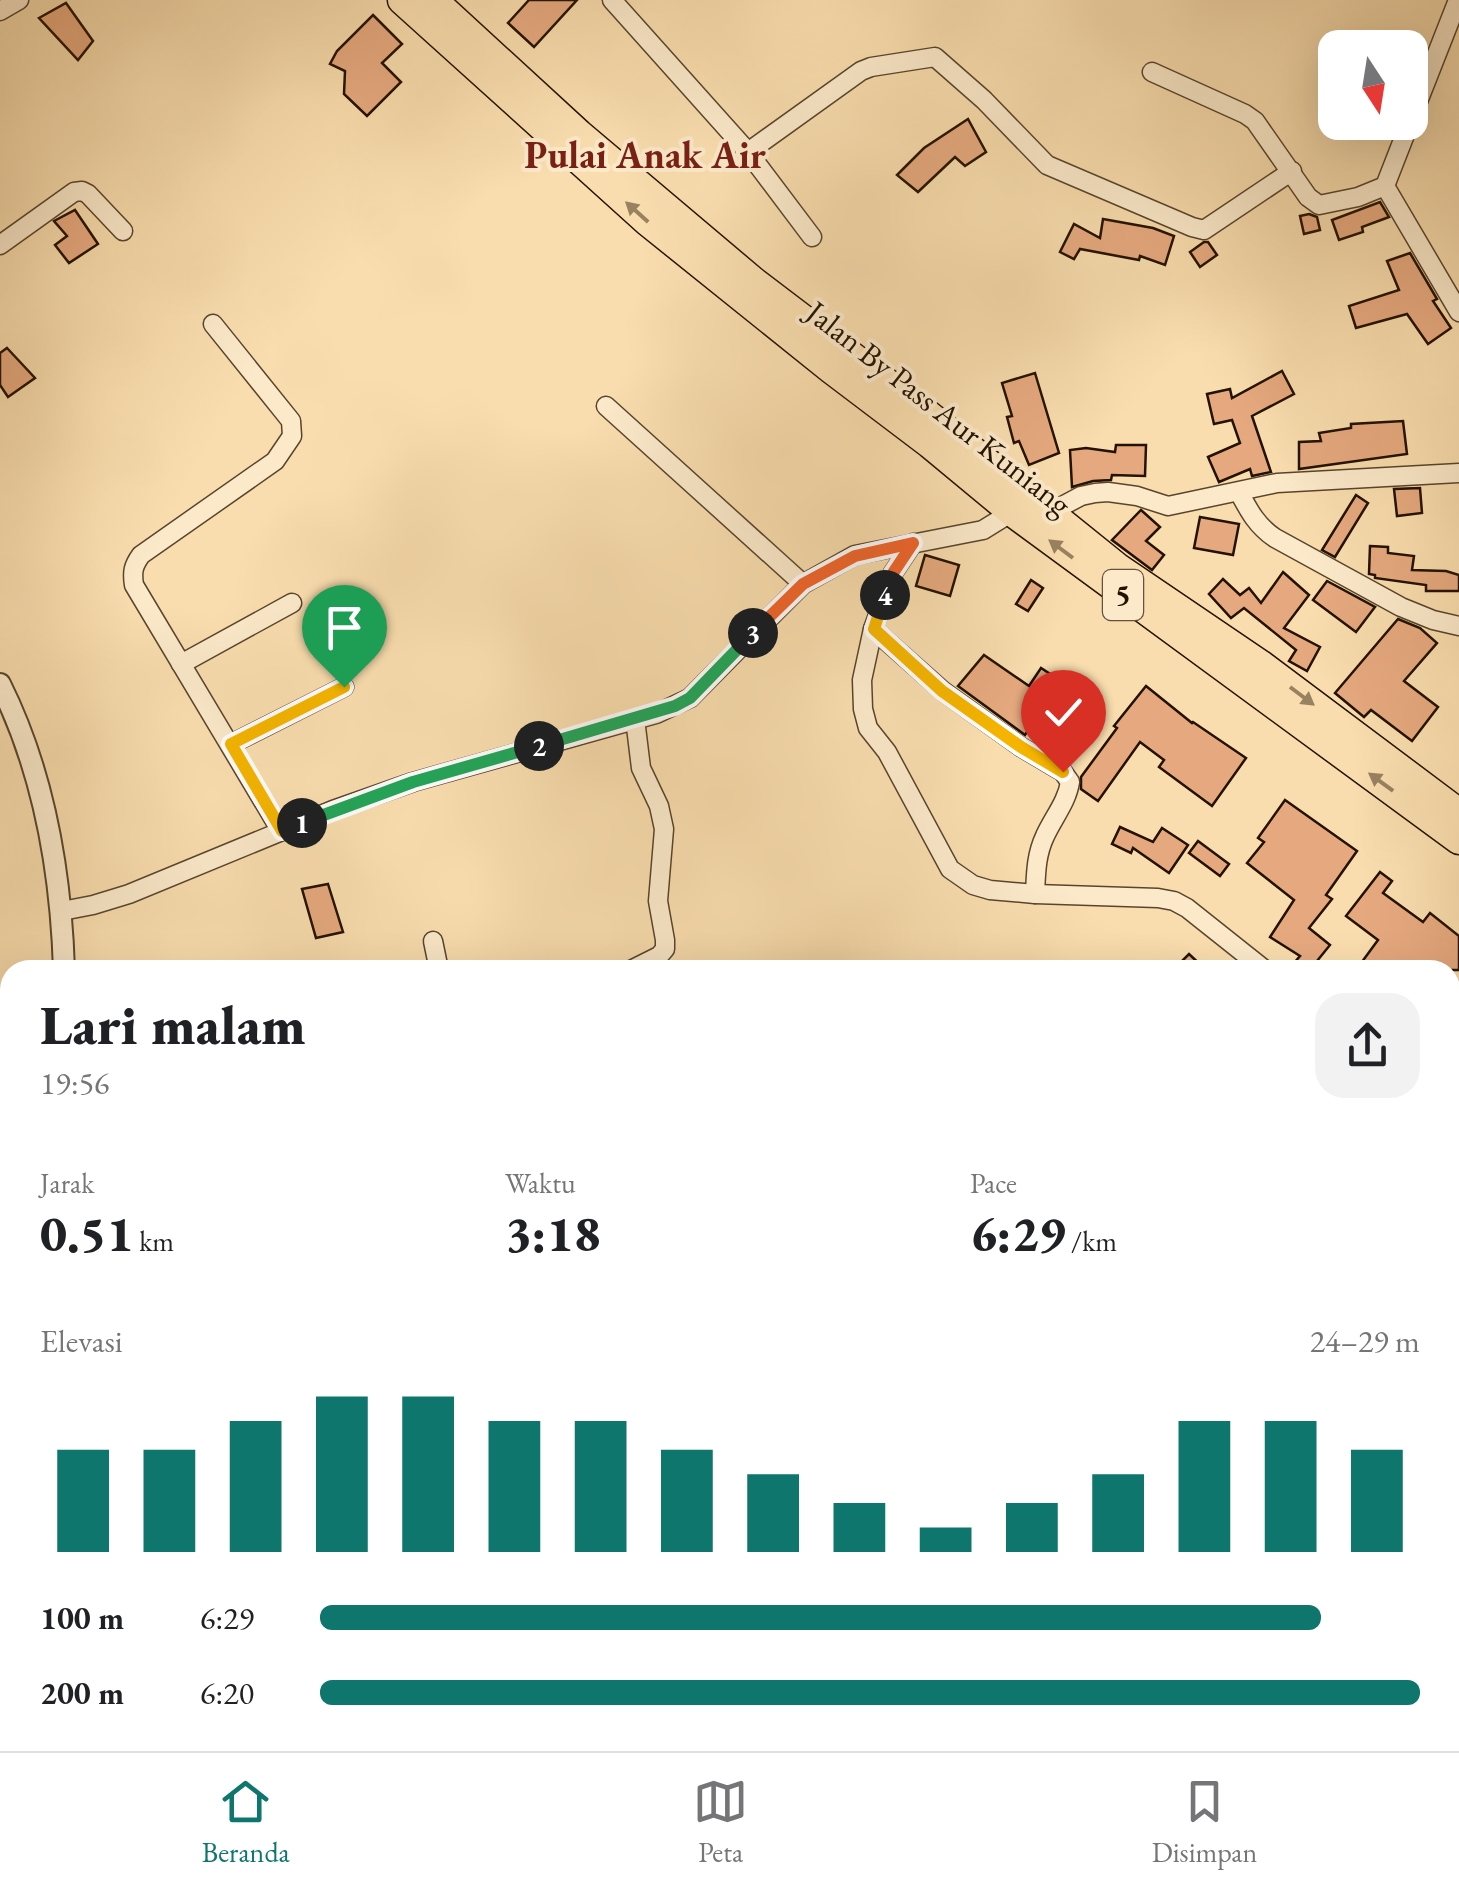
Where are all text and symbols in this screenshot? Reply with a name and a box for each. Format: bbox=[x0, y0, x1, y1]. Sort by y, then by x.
north arrow bbox=[1318, 30, 1428, 140]
map controls bbox=[1318, 30, 1428, 140]
district label: Pulai Anak Air bbox=[524, 130, 766, 179]
one-way arrow bbox=[625, 202, 650, 224]
street label: Jalan By Pass Aur Kuniang bbox=[795, 289, 1081, 525]
one-way arrow bbox=[1048, 540, 1074, 560]
pin: 4 bbox=[860, 570, 910, 620]
road number: 5 bbox=[1103, 570, 1143, 620]
text: 4 bbox=[878, 577, 892, 613]
pin bbox=[302, 585, 387, 688]
icon: arrive bbox=[317, 600, 372, 655]
pin: 3 bbox=[728, 608, 778, 658]
text: 3 bbox=[746, 615, 760, 651]
pin bbox=[1021, 670, 1106, 773]
icon: check bbox=[1036, 685, 1091, 740]
one-way arrow bbox=[1289, 686, 1315, 705]
pin: 2 bbox=[514, 721, 564, 771]
text: 2 bbox=[532, 728, 546, 764]
one-way arrow bbox=[1367, 772, 1394, 792]
pin: 1 bbox=[277, 798, 327, 848]
text: 1 bbox=[295, 805, 309, 841]
text: Lari malam bbox=[40, 989, 306, 1060]
button: share bbox=[1315, 993, 1420, 1098]
text: 19:56 bbox=[40, 1062, 109, 1104]
text: Jarak bbox=[40, 1165, 94, 1201]
text: Waktu bbox=[505, 1165, 576, 1201]
text: Pace bbox=[970, 1165, 1017, 1201]
text: 0.51 bbox=[40, 1201, 134, 1266]
text: 3:18 bbox=[505, 1201, 600, 1266]
text: 6:29 bbox=[970, 1201, 1065, 1266]
text: km bbox=[134, 1223, 174, 1259]
text: /km bbox=[1065, 1223, 1117, 1259]
text: Elevasi bbox=[40, 1320, 123, 1362]
text: 24–29 m bbox=[1310, 1320, 1420, 1362]
text: 100 m bbox=[40, 1597, 124, 1639]
text: 6:29 bbox=[200, 1597, 254, 1639]
text: 200 m bbox=[40, 1672, 124, 1714]
text: 6:20 bbox=[200, 1672, 254, 1714]
tab: Beranda bbox=[202, 1774, 290, 1870]
tab: Peta bbox=[693, 1774, 748, 1870]
tab: Disimpan bbox=[1152, 1774, 1257, 1870]

